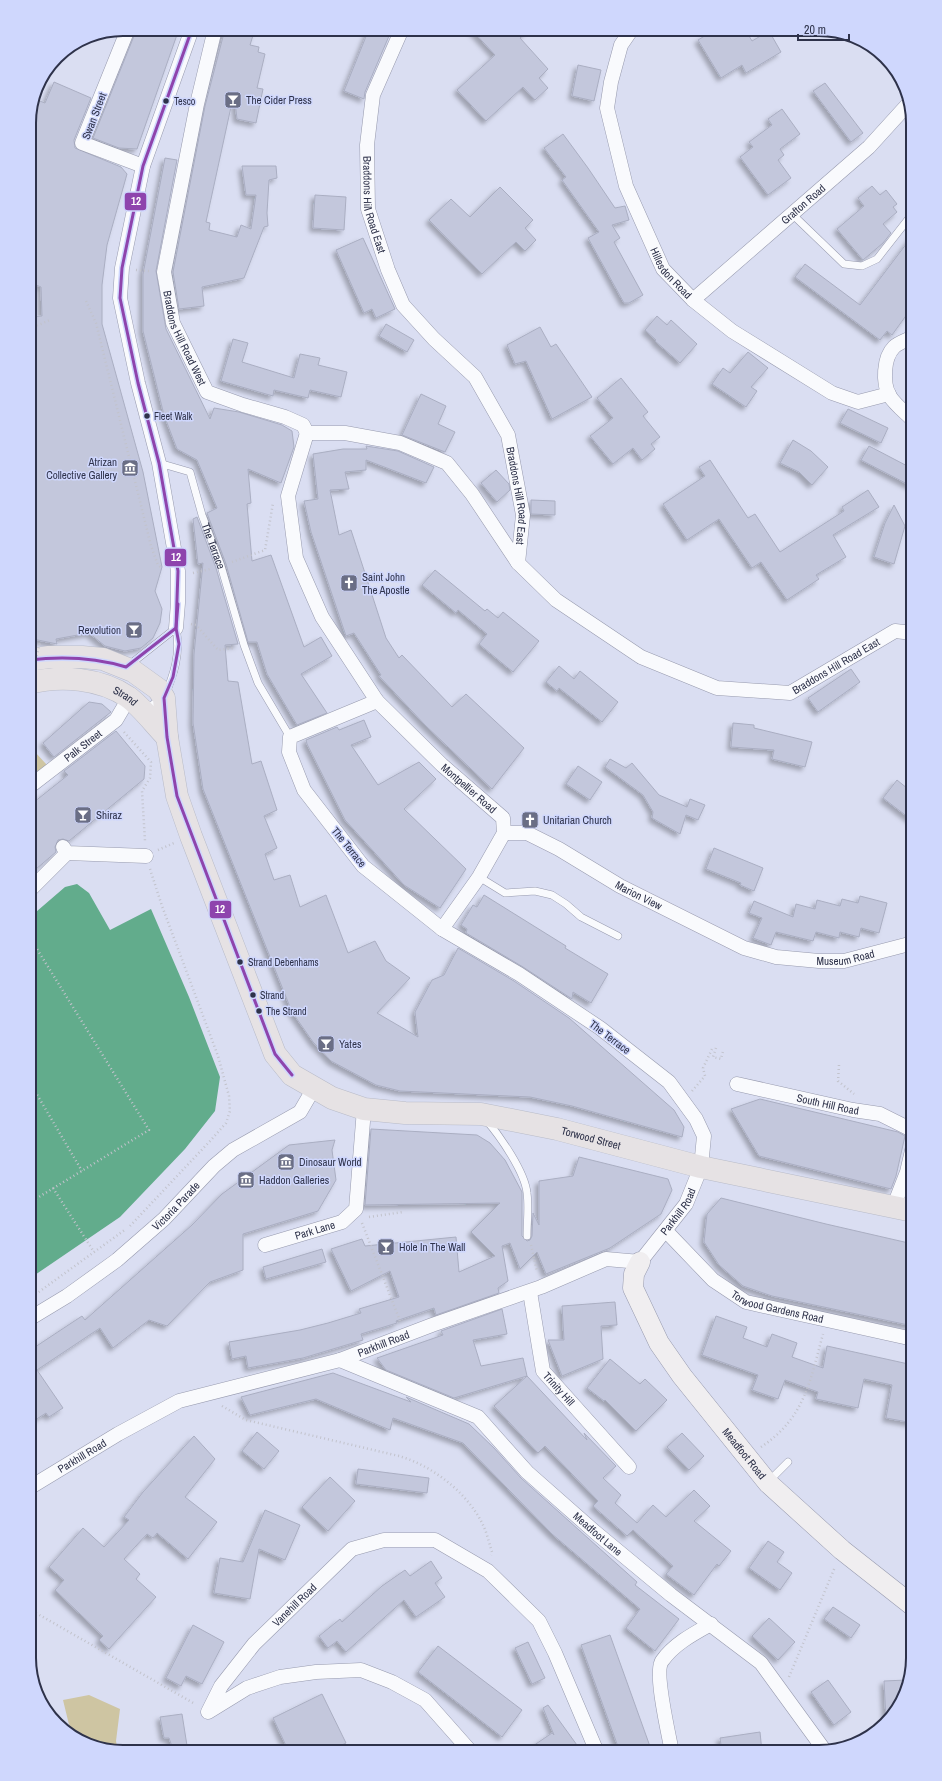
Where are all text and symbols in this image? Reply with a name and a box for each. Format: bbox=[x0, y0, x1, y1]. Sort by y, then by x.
scale bar bbox=[798, 16, 849, 42]
text: 20 m bbox=[804, 22, 826, 38]
street label: Swan Street bbox=[79, 90, 110, 141]
bar icon: The Cider Press bbox=[223, 90, 243, 110]
place label: The Cider Press bbox=[246, 93, 312, 107]
place label: Tesco bbox=[174, 95, 196, 108]
marker: Tesco bbox=[161, 96, 171, 106]
street label: Braddons Hill Road East bbox=[360, 156, 389, 255]
street label: Grafton Road bbox=[778, 181, 828, 227]
line badge: 12 bbox=[124, 192, 147, 211]
text: 12 bbox=[131, 194, 141, 208]
street label: Hillesdon Road bbox=[647, 245, 695, 302]
street label: Braddons Hill Road West bbox=[160, 289, 210, 388]
place label: Fleet Walk bbox=[154, 410, 193, 423]
marker: Fleet Walk bbox=[142, 411, 152, 421]
street label: Braddons Hill Road East bbox=[503, 446, 530, 546]
place label: Atrizan Collective Gallery bbox=[46, 455, 117, 482]
museum icon: Atrizan Collective Gallery bbox=[120, 458, 140, 478]
street label: The Terrace bbox=[199, 521, 228, 571]
line badge: 12 bbox=[164, 548, 187, 567]
text: 12 bbox=[171, 550, 181, 564]
place label: Saint John The Apostle bbox=[362, 570, 410, 597]
church icon: Saint John The Apostle bbox=[339, 573, 359, 593]
bar icon: Revolution bbox=[124, 620, 144, 640]
place label: Revolution bbox=[78, 623, 121, 637]
street label: Braddons Hill Road East bbox=[790, 634, 883, 697]
street label: Strand bbox=[111, 683, 141, 709]
street label: Palk Street bbox=[61, 726, 105, 765]
street label: Montpellier Road bbox=[438, 760, 499, 816]
bar icon: Shiraz bbox=[73, 805, 93, 825]
place label: Shiraz bbox=[96, 808, 123, 822]
church icon: Unitarian Church bbox=[520, 810, 540, 830]
place label: Unitarian Church bbox=[543, 813, 612, 827]
street label: The Terrace bbox=[328, 824, 370, 870]
street label: Marion View bbox=[613, 878, 665, 913]
line badge: 12 bbox=[209, 900, 232, 919]
text: 12 bbox=[215, 902, 225, 916]
street label: Museum Road bbox=[816, 946, 876, 968]
place label: Strand Debenhams bbox=[248, 956, 319, 969]
marker: Strand Debenhams bbox=[235, 957, 245, 967]
place label: Strand bbox=[260, 989, 284, 1002]
marker: Strand bbox=[248, 990, 258, 1000]
place label: The Strand bbox=[266, 1005, 307, 1018]
marker: The Strand bbox=[254, 1006, 264, 1016]
street label: The Terrace bbox=[587, 1017, 633, 1057]
bar icon: Yates bbox=[316, 1034, 336, 1054]
place label: Yates bbox=[339, 1037, 362, 1051]
street label: South Hill Road bbox=[795, 1091, 860, 1118]
street label: Torwood Street bbox=[560, 1123, 623, 1153]
museum icon: Dinosaur World bbox=[276, 1152, 296, 1172]
place label: Dinosaur World bbox=[299, 1155, 362, 1169]
museum icon: Haddon Galleries bbox=[236, 1170, 256, 1190]
place label: Haddon Galleries bbox=[259, 1173, 330, 1187]
street label: Victoria Parade bbox=[149, 1179, 203, 1233]
street label: Parkhill Road bbox=[657, 1186, 699, 1238]
street label: Park Lane bbox=[293, 1218, 337, 1243]
bar icon: Hole In The Wall bbox=[376, 1237, 396, 1257]
place label: Hole In The Wall bbox=[399, 1240, 465, 1254]
street label: Torwood Gardens Road bbox=[729, 1287, 825, 1326]
street label: Parkhill Road bbox=[356, 1327, 411, 1360]
street label: Trinity Hill bbox=[540, 1369, 578, 1409]
street label: Meadfoot Road bbox=[720, 1425, 769, 1482]
street label: Parkhill Road bbox=[55, 1436, 109, 1476]
street label: Meadfoot Lane bbox=[570, 1509, 625, 1559]
street label: Vanehill Road bbox=[269, 1580, 319, 1629]

